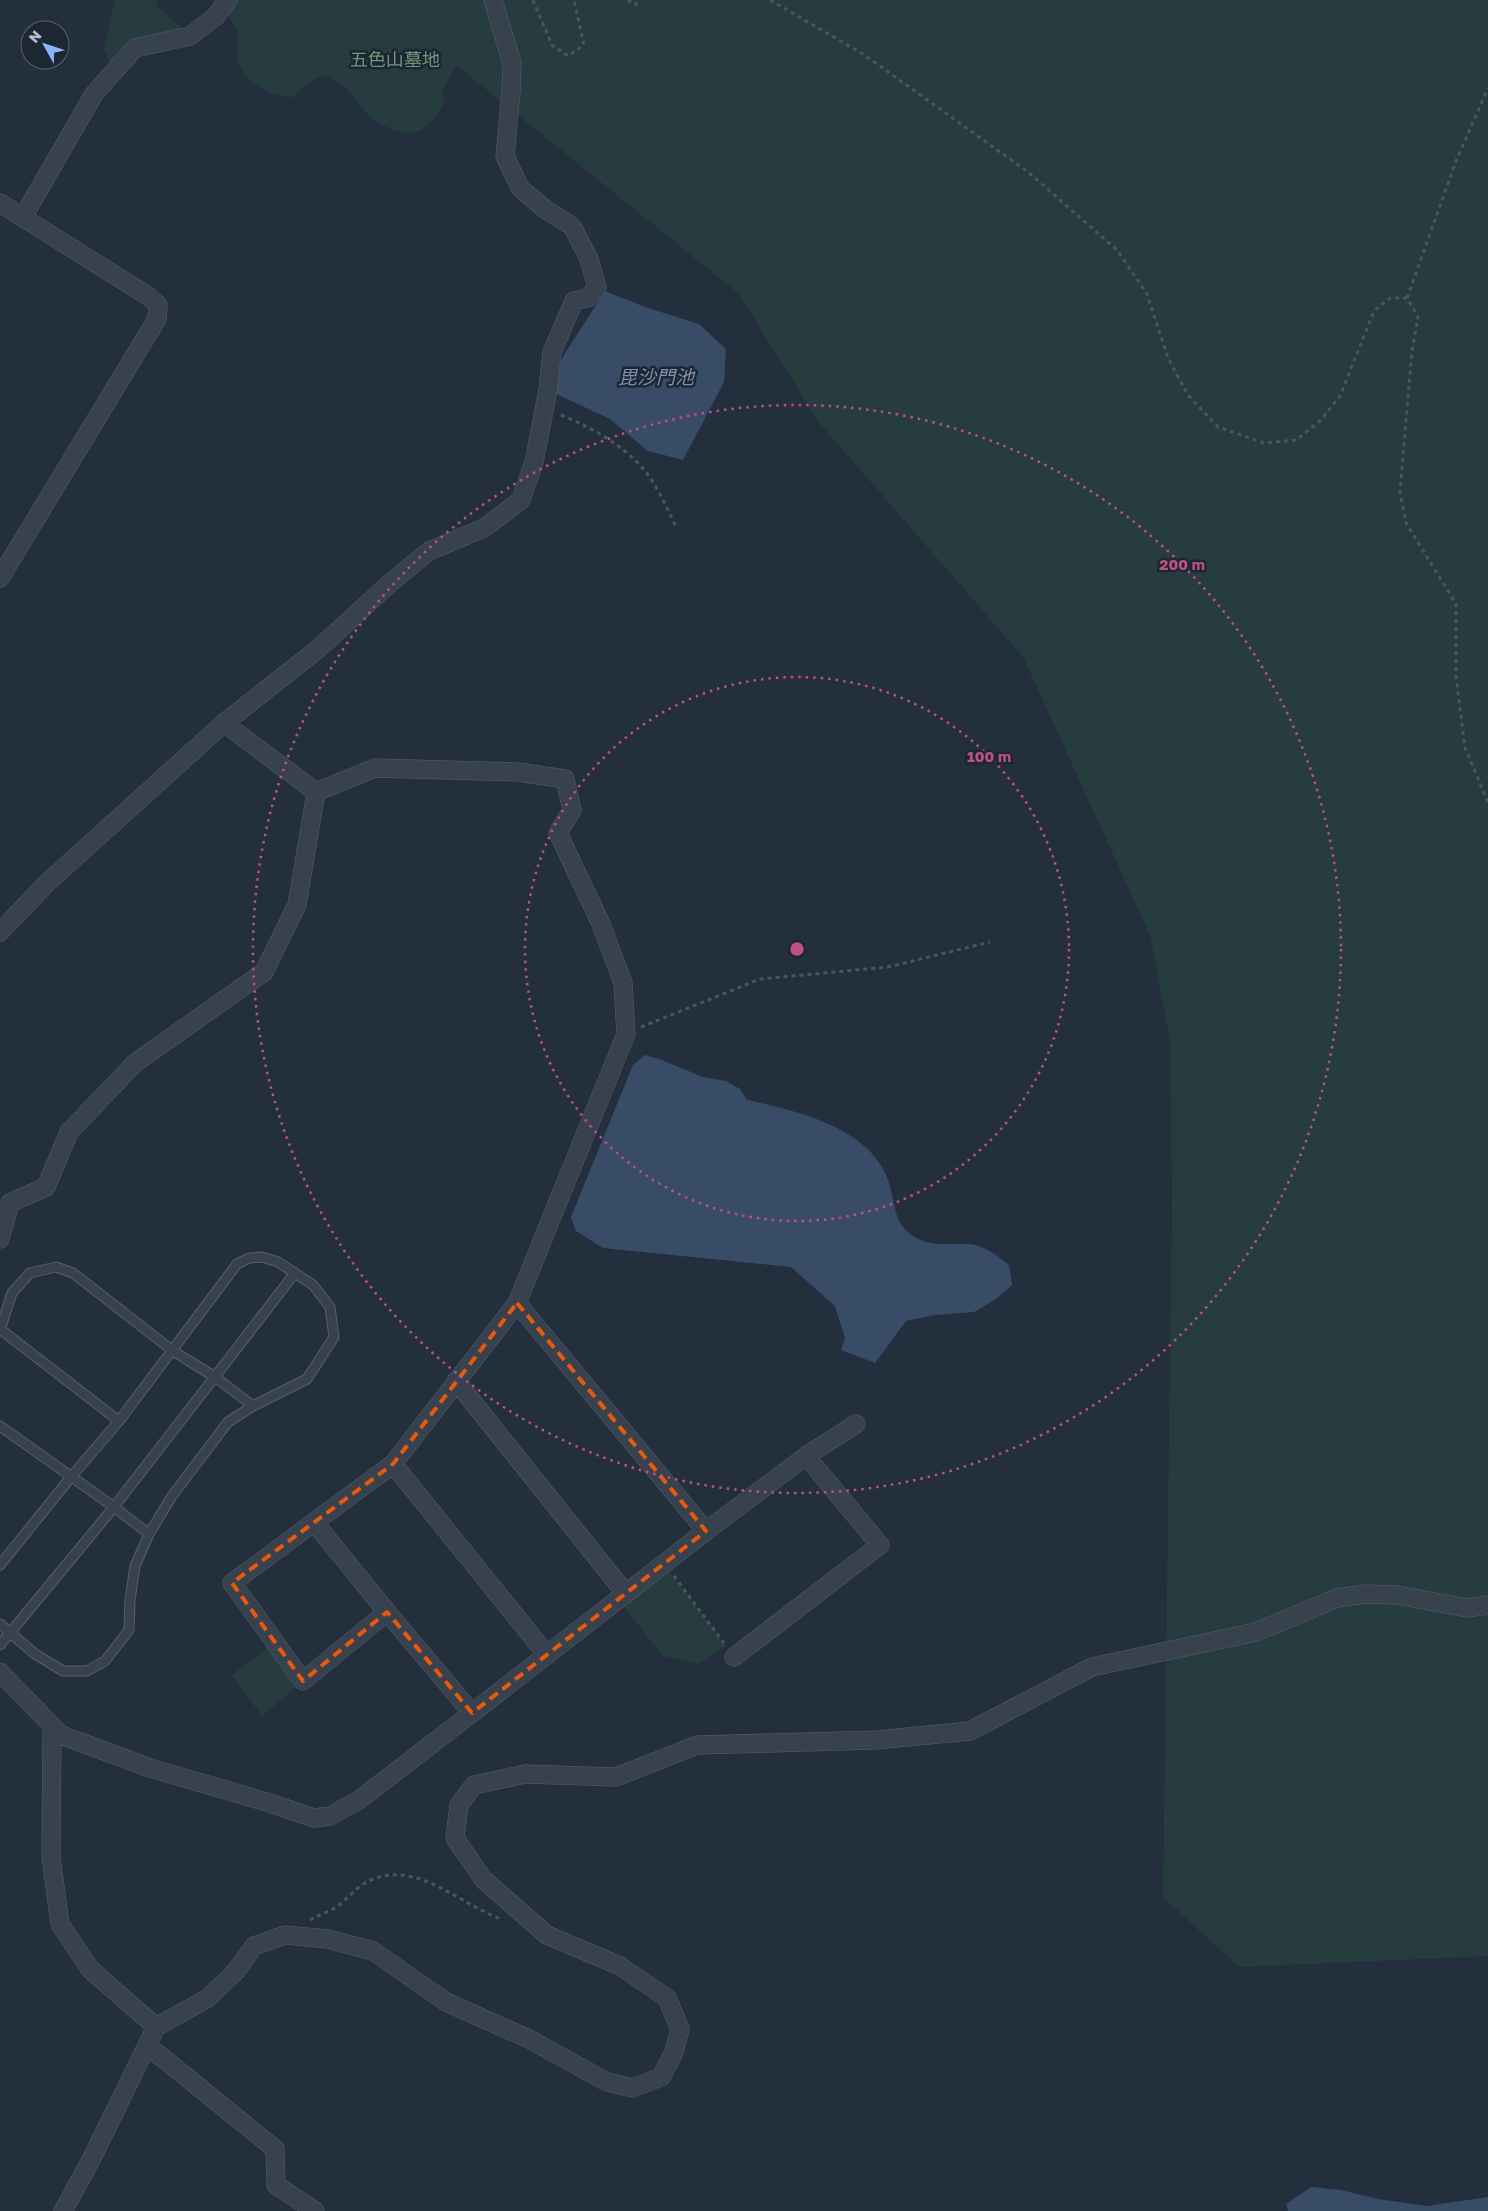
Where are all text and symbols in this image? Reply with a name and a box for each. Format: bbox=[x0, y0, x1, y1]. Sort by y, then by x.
north arrow bbox=[20, 20, 70, 70]
text: N bbox=[25, 27, 45, 46]
park label: 五色山墓地 bbox=[350, 48, 440, 70]
water label: 毘沙門池 bbox=[618, 365, 696, 388]
text: 200 m bbox=[1159, 555, 1205, 573]
text: 100 m bbox=[967, 747, 1011, 765]
centre of rings bbox=[788, 940, 806, 958]

